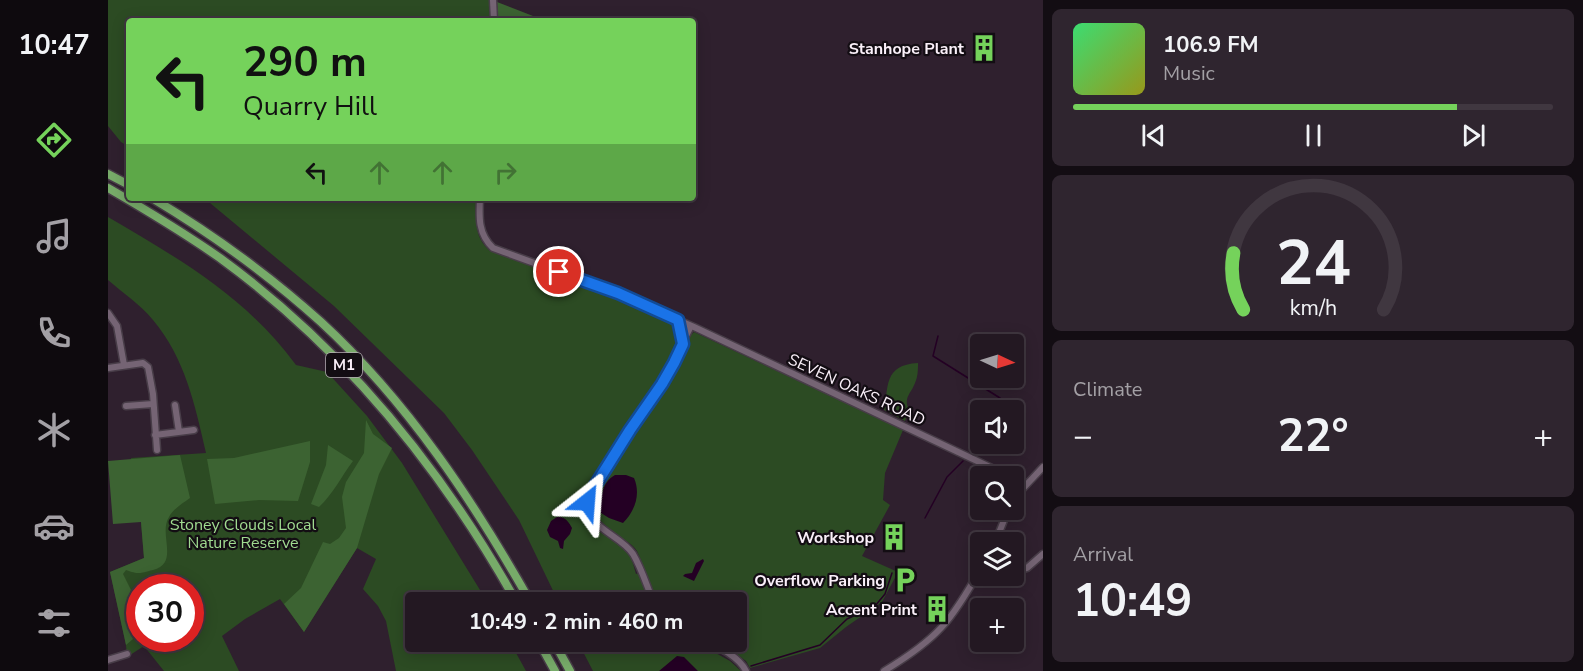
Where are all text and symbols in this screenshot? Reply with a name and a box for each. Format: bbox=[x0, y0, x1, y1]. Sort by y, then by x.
text: 10:47 bbox=[18, 27, 90, 64]
text: 106.9 FM bbox=[1163, 30, 1259, 60]
building icon: Stanhope Plant bbox=[969, 33, 999, 63]
text: 290 m bbox=[243, 34, 367, 91]
place label: Stanhope Plant bbox=[849, 38, 965, 60]
icon: left bbox=[144, 42, 222, 120]
text: Music bbox=[1163, 60, 1215, 87]
text: Quarry Hill bbox=[243, 88, 377, 125]
icon: directions bbox=[33, 119, 75, 161]
icon: previous bbox=[1137, 119, 1170, 152]
icon: pause bbox=[1297, 119, 1330, 152]
icon: next bbox=[1457, 119, 1490, 152]
icon: left bbox=[300, 156, 333, 189]
icon: ahead bbox=[363, 156, 396, 189]
icon: ahead bbox=[426, 156, 459, 189]
icon: right bbox=[489, 156, 522, 189]
icon: music bbox=[33, 215, 75, 257]
text: 24 bbox=[1276, 221, 1350, 306]
pin bbox=[533, 246, 584, 297]
icon: arrive bbox=[542, 255, 575, 288]
text: km/h bbox=[1289, 293, 1337, 323]
icon: phone bbox=[33, 312, 75, 354]
north arrow bbox=[970, 334, 1024, 388]
map controls bbox=[970, 334, 1024, 652]
street label: SEVEN OAKS ROAD bbox=[784, 348, 929, 431]
road number: M1 bbox=[326, 353, 362, 377]
text: Climate bbox=[1073, 376, 1142, 403]
button: sound bbox=[970, 400, 1024, 454]
text: 22° bbox=[1277, 406, 1349, 467]
icon: climate bbox=[33, 409, 75, 451]
text: − bbox=[1073, 414, 1093, 459]
text: + bbox=[1533, 414, 1553, 459]
button: search bbox=[970, 466, 1024, 520]
position arrow bbox=[555, 470, 619, 534]
icon: car bbox=[33, 505, 75, 547]
park label: Stoney Clouds Local Nature Reserve bbox=[170, 514, 317, 554]
building icon: Workshop bbox=[879, 522, 909, 552]
place label: Workshop bbox=[797, 527, 874, 549]
button: layers bbox=[970, 532, 1024, 586]
text: Arrival bbox=[1073, 541, 1133, 568]
parking icon: Overflow Parking bbox=[890, 565, 920, 595]
place label: Overflow Parking bbox=[754, 570, 885, 592]
text: 10:49 bbox=[1073, 571, 1192, 632]
speed limit sign: 30 bbox=[126, 574, 204, 652]
building icon: Accent Print bbox=[922, 594, 952, 624]
button: + bbox=[970, 598, 1024, 652]
place label: Accent Print bbox=[826, 599, 918, 621]
icon: filters bbox=[33, 602, 75, 644]
text: 10:49 · 2 min · 460 m bbox=[469, 607, 683, 637]

